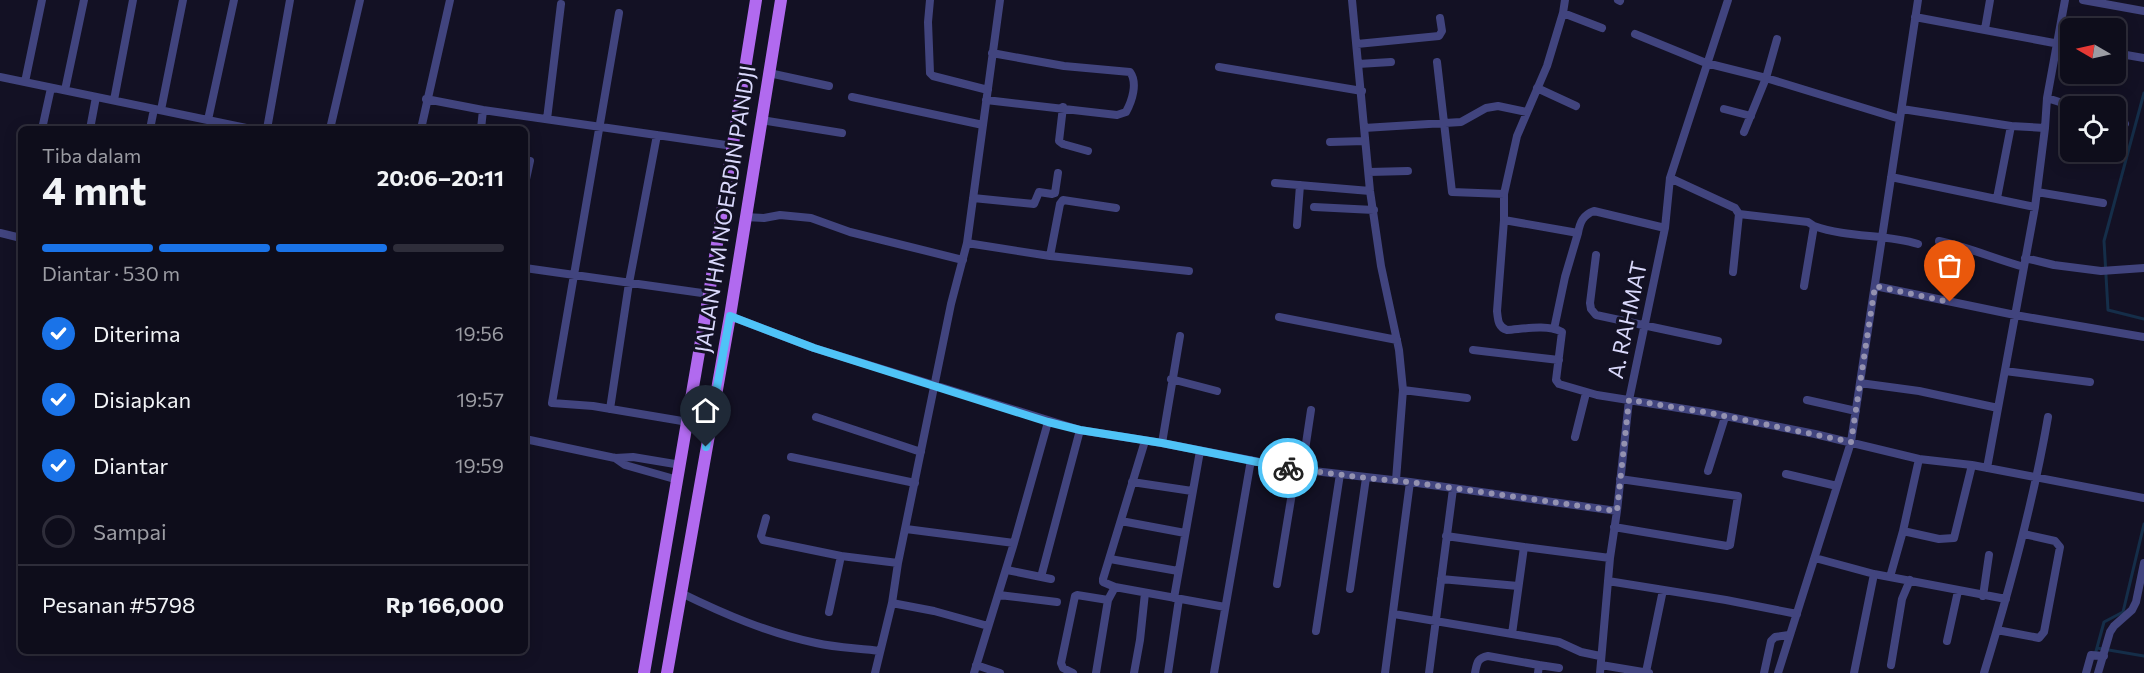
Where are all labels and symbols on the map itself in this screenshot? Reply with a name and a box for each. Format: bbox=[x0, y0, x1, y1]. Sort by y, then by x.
north arrow bbox=[2060, 18, 2126, 84]
street label: JALAN HM NOERDIN PANDJI bbox=[688, 63, 761, 355]
pin bbox=[1924, 240, 1975, 302]
street label: A. RAHMAT bbox=[1601, 259, 1652, 381]
pin bbox=[680, 385, 731, 447]
courier bbox=[1258, 438, 1318, 498]

